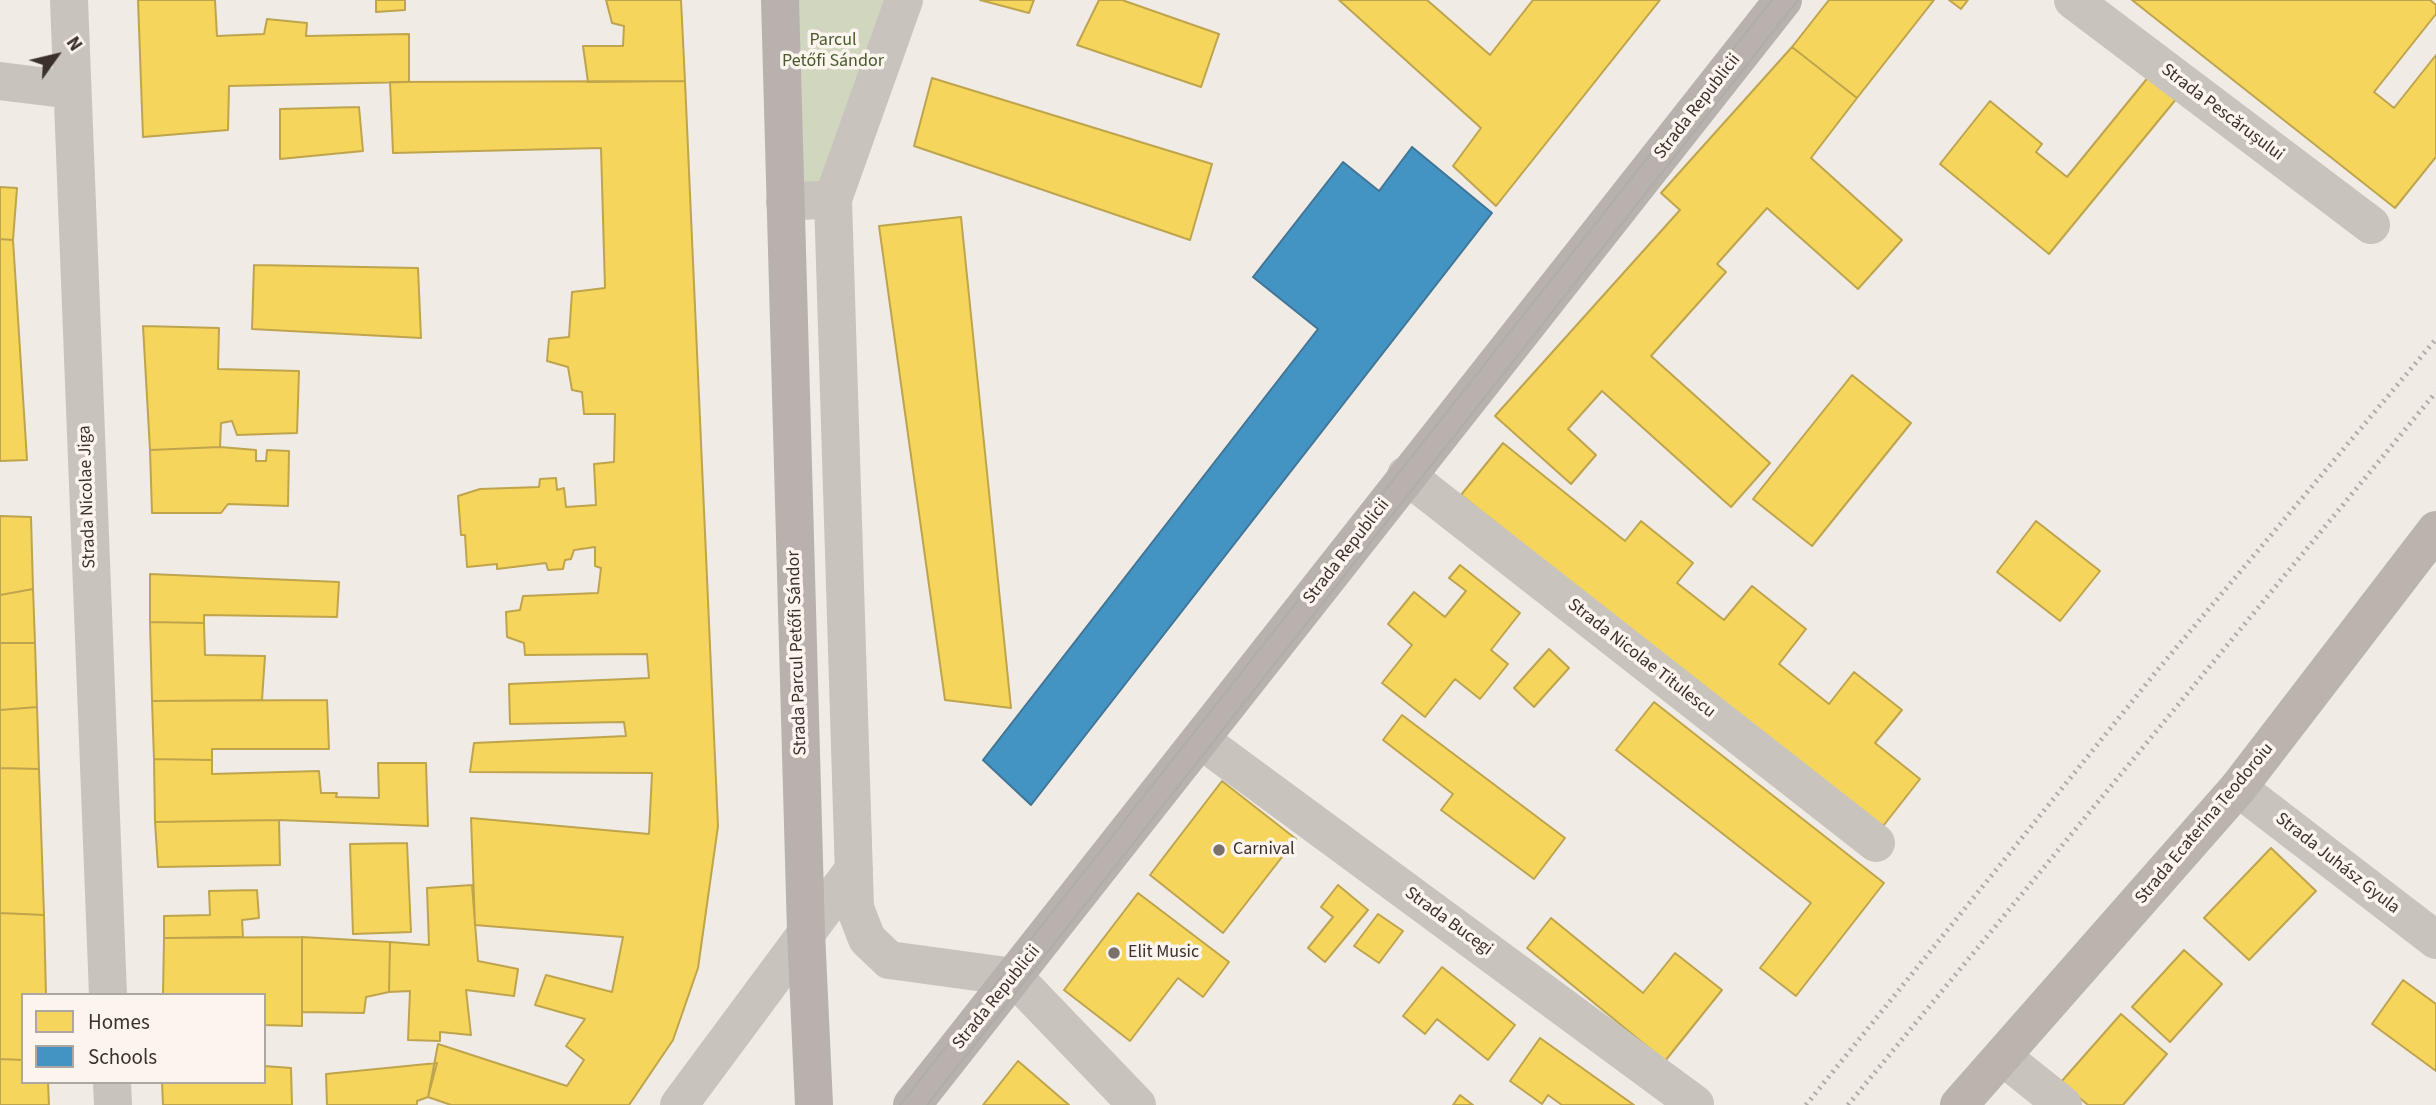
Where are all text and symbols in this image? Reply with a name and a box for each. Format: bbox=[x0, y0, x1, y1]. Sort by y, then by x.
north arrow bbox=[21, 21, 91, 91]
park label: Parcul Petőfi Sándor bbox=[782, 30, 884, 72]
text: N bbox=[59, 31, 89, 57]
street label: Strada Republicii bbox=[1650, 50, 1746, 164]
street label: Strada Pescărușului bbox=[2156, 60, 2288, 166]
street label: Strada Nicolae Jiga bbox=[75, 425, 101, 569]
street label: Strada Republicii bbox=[1299, 495, 1395, 609]
street label: Strada Parcul Petőfi Sándor bbox=[784, 550, 812, 756]
street label: Strada Nicolae Titulescu bbox=[1563, 595, 1719, 723]
street label: Strada Ecaterina Teodoroiu bbox=[2131, 739, 2279, 909]
street label: Strada Juhász Gyula bbox=[2271, 809, 2403, 919]
place label: Carnival bbox=[1233, 839, 1295, 861]
marker: Carnival bbox=[1211, 842, 1227, 858]
street label: Strada Bucegi bbox=[1400, 883, 1496, 961]
street label: Strada Republicii bbox=[948, 942, 1046, 1054]
place label: Elit Music bbox=[1128, 942, 1199, 964]
marker: Elit Music bbox=[1106, 945, 1122, 961]
legend bbox=[21, 993, 266, 1084]
text: Homes bbox=[88, 1007, 150, 1037]
text: Schools bbox=[88, 1042, 157, 1072]

